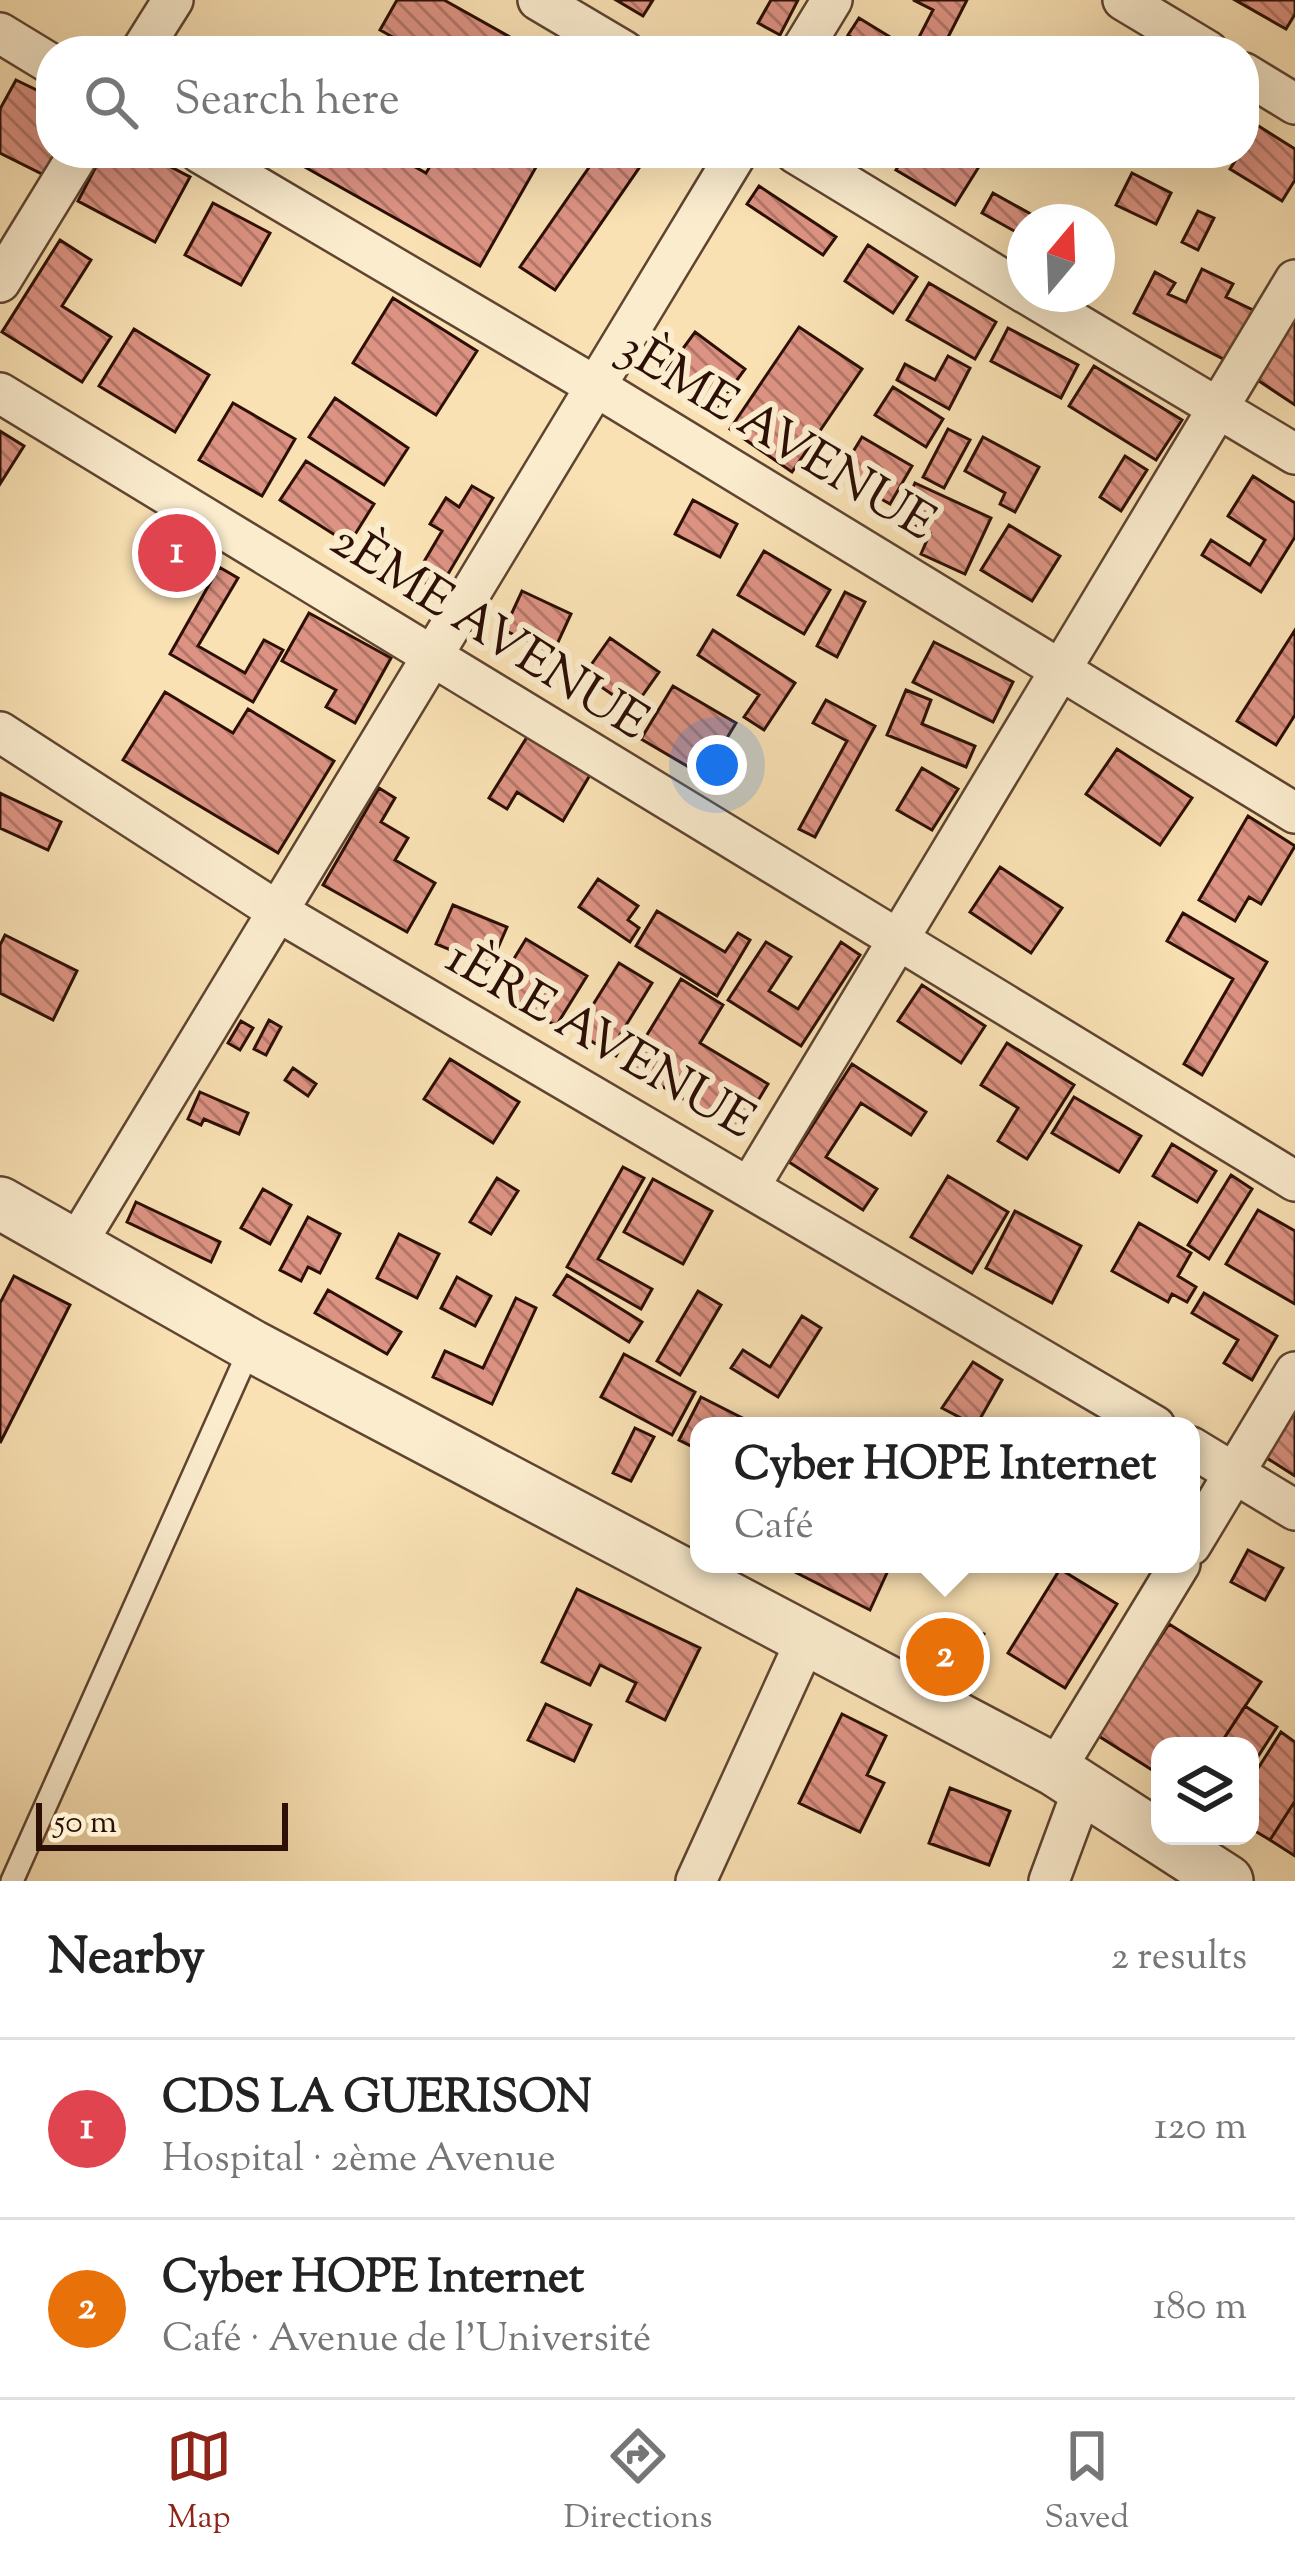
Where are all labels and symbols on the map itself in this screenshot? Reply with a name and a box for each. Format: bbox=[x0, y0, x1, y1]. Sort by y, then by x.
north arrow bbox=[1007, 204, 1115, 312]
street label: 3ÈME AVENUE bbox=[602, 314, 948, 562]
street label: 2ÈME AVENUE bbox=[315, 507, 661, 761]
pin: 1 bbox=[138, 508, 216, 598]
your location bbox=[687, 735, 747, 795]
street label: 1ÈRE AVENUE bbox=[431, 924, 767, 1160]
pin: 2 bbox=[906, 1612, 984, 1702]
scale bar bbox=[36, 1797, 288, 1850]

